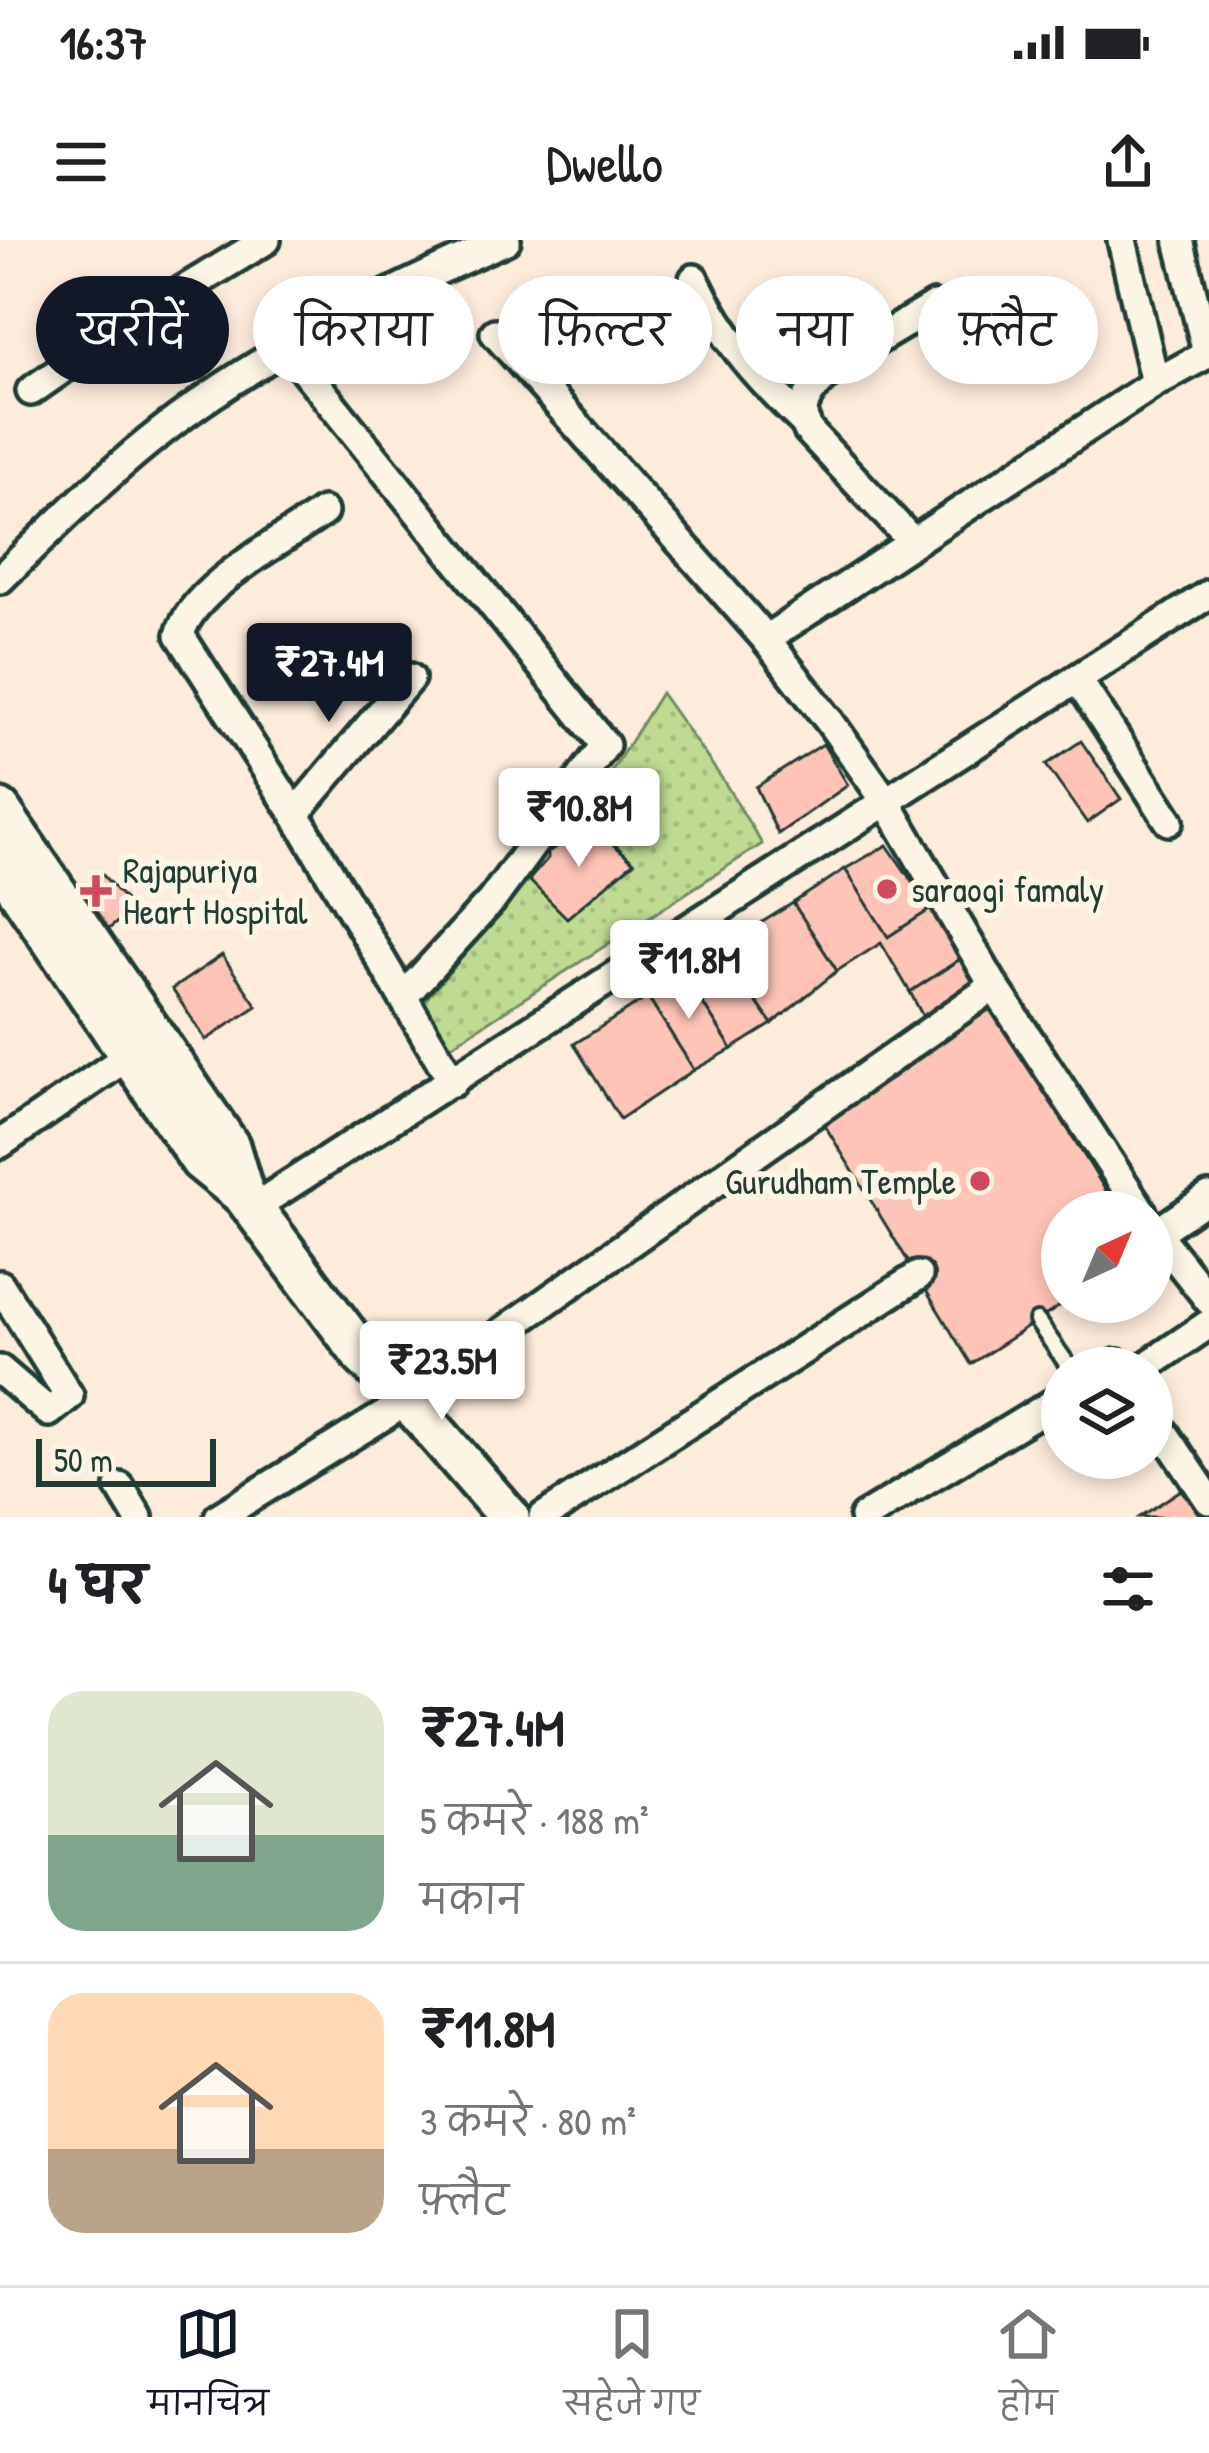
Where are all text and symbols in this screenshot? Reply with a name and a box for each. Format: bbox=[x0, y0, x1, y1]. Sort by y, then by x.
text: 16:37 bbox=[60, 12, 147, 73]
text: Dwello bbox=[546, 126, 663, 199]
icon: menu bbox=[48, 129, 114, 195]
icon: share bbox=[1095, 129, 1161, 195]
chip: खरीदें bbox=[36, 276, 229, 384]
chip: किराया bbox=[253, 276, 474, 384]
chip: फ़िल्टर bbox=[498, 276, 712, 384]
chip: नया bbox=[736, 276, 894, 384]
chip: फ़्लैट bbox=[918, 276, 1098, 384]
pin: ₹27.4M bbox=[231, 623, 427, 725]
text: ₹27.4M bbox=[274, 635, 384, 688]
pin: ₹10.8M bbox=[481, 768, 677, 870]
text: ₹10.8M bbox=[526, 780, 632, 833]
place label: Rajapuriya Heart Hospital bbox=[123, 845, 308, 935]
place label: saraogi famaly bbox=[911, 864, 1104, 913]
marker: Rajapuriya Heart Hospital bbox=[80, 875, 112, 907]
marker: saraogi famaly bbox=[874, 876, 900, 902]
pin: ₹11.8M bbox=[591, 920, 787, 1022]
text: ₹11.8M bbox=[637, 932, 741, 985]
place label: Gurudham Temple bbox=[725, 1156, 956, 1205]
marker: Gurudham Temple bbox=[967, 1168, 993, 1194]
north arrow bbox=[1041, 1191, 1173, 1323]
map controls bbox=[1041, 1191, 1173, 1479]
pin: ₹23.5M bbox=[344, 1321, 540, 1423]
text: ₹23.5M bbox=[387, 1333, 497, 1386]
button: layers bbox=[1041, 1347, 1173, 1479]
scale bar bbox=[36, 1433, 216, 1486]
text: 50 m bbox=[54, 1438, 113, 1482]
text: 4 घर bbox=[48, 1550, 147, 1619]
icon: filters bbox=[1095, 1556, 1161, 1622]
text: ₹27.4M bbox=[420, 1693, 564, 1762]
icon: home bbox=[144, 1739, 288, 1883]
text: 5 कमरे · 188 m² bbox=[420, 1793, 649, 1846]
text: मकान bbox=[420, 1872, 523, 1925]
text: ₹11.8M bbox=[420, 1994, 555, 2063]
icon: home bbox=[144, 2041, 288, 2185]
text: 3 कमरे · 80 m² bbox=[420, 2094, 636, 2147]
text: फ़्लैट bbox=[420, 2173, 509, 2226]
tab: मानचित्र bbox=[148, 2301, 269, 2440]
tab: सहेजे गए bbox=[564, 2301, 700, 2440]
tab: होम bbox=[995, 2301, 1061, 2440]

